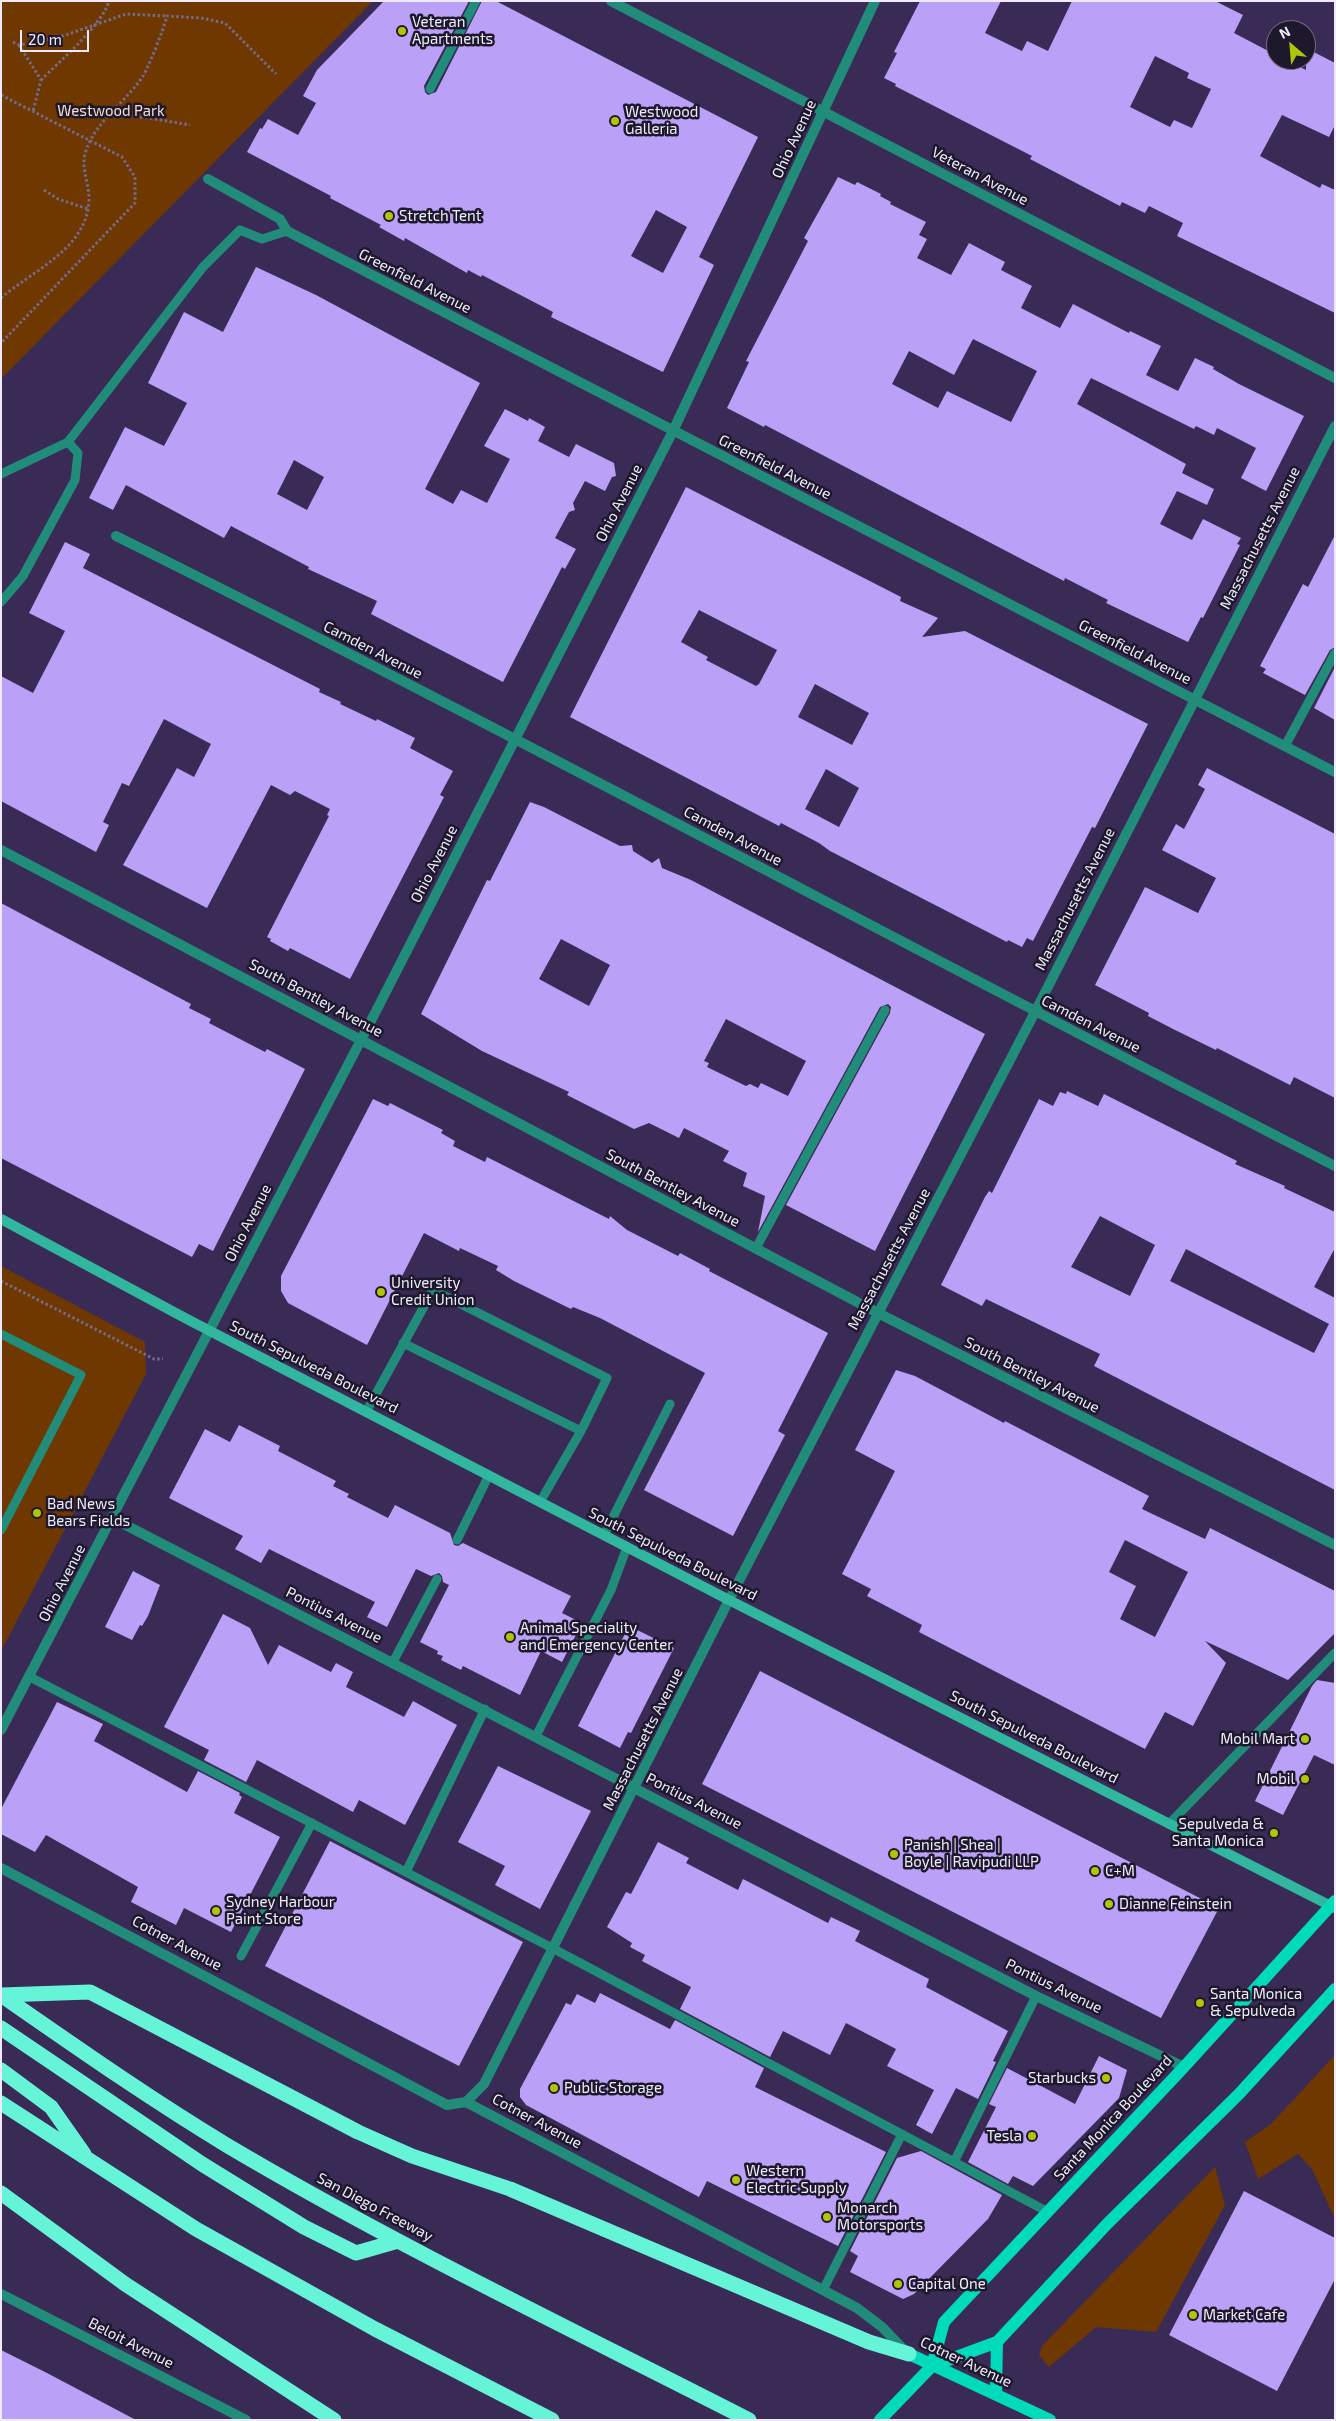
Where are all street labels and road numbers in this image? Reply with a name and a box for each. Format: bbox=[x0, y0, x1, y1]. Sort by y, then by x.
street label: Ohio Avenue bbox=[768, 97, 820, 181]
street label: Veteran Avenue bbox=[929, 143, 1031, 209]
street label: Greenfield Avenue bbox=[356, 245, 474, 317]
street label: Greenfield Avenue bbox=[716, 431, 834, 503]
street label: Ohio Avenue bbox=[592, 461, 646, 545]
street label: Massachusetts Avenue bbox=[1216, 464, 1304, 612]
street label: Greenfield Avenue bbox=[1076, 616, 1194, 688]
street label: Camden Avenue bbox=[320, 617, 426, 683]
street label: Camden Avenue bbox=[681, 802, 785, 870]
street label: Ohio Avenue bbox=[407, 822, 461, 906]
street label: Massachusetts Avenue bbox=[1031, 825, 1119, 973]
street label: South Bentley Avenue bbox=[246, 955, 386, 1041]
street label: Camden Avenue bbox=[1038, 991, 1144, 1057]
street label: South Bentley Avenue bbox=[603, 1145, 743, 1231]
street label: Ohio Avenue bbox=[221, 1181, 275, 1265]
street label: Massachusetts Avenue bbox=[844, 1185, 934, 1333]
street label: South Sepulveda Boulevard bbox=[227, 1317, 401, 1417]
street label: South Bentley Avenue bbox=[962, 1333, 1102, 1417]
street label: South Sepulveda Boulevard bbox=[586, 1504, 760, 1604]
street label: Ohio Avenue bbox=[35, 1541, 89, 1625]
street label: Pontius Avenue bbox=[283, 1583, 385, 1647]
street label: Massachusetts Avenue bbox=[599, 1665, 687, 1813]
street label: South Sepulveda Boulevard bbox=[947, 1687, 1121, 1787]
street label: Pontius Avenue bbox=[643, 1769, 745, 1833]
street label: Cotner Avenue bbox=[129, 1912, 225, 1974]
street label: Pontius Avenue bbox=[1003, 1955, 1105, 2017]
street label: Santa Monica Boulevard bbox=[1050, 2051, 1176, 2185]
street label: Cotner Avenue bbox=[489, 2090, 585, 2152]
street label: San Diego Freeway bbox=[314, 2169, 436, 2245]
street label: Beloit Avenue bbox=[85, 2314, 177, 2372]
street label: Cotner Avenue bbox=[917, 2333, 1015, 2391]

